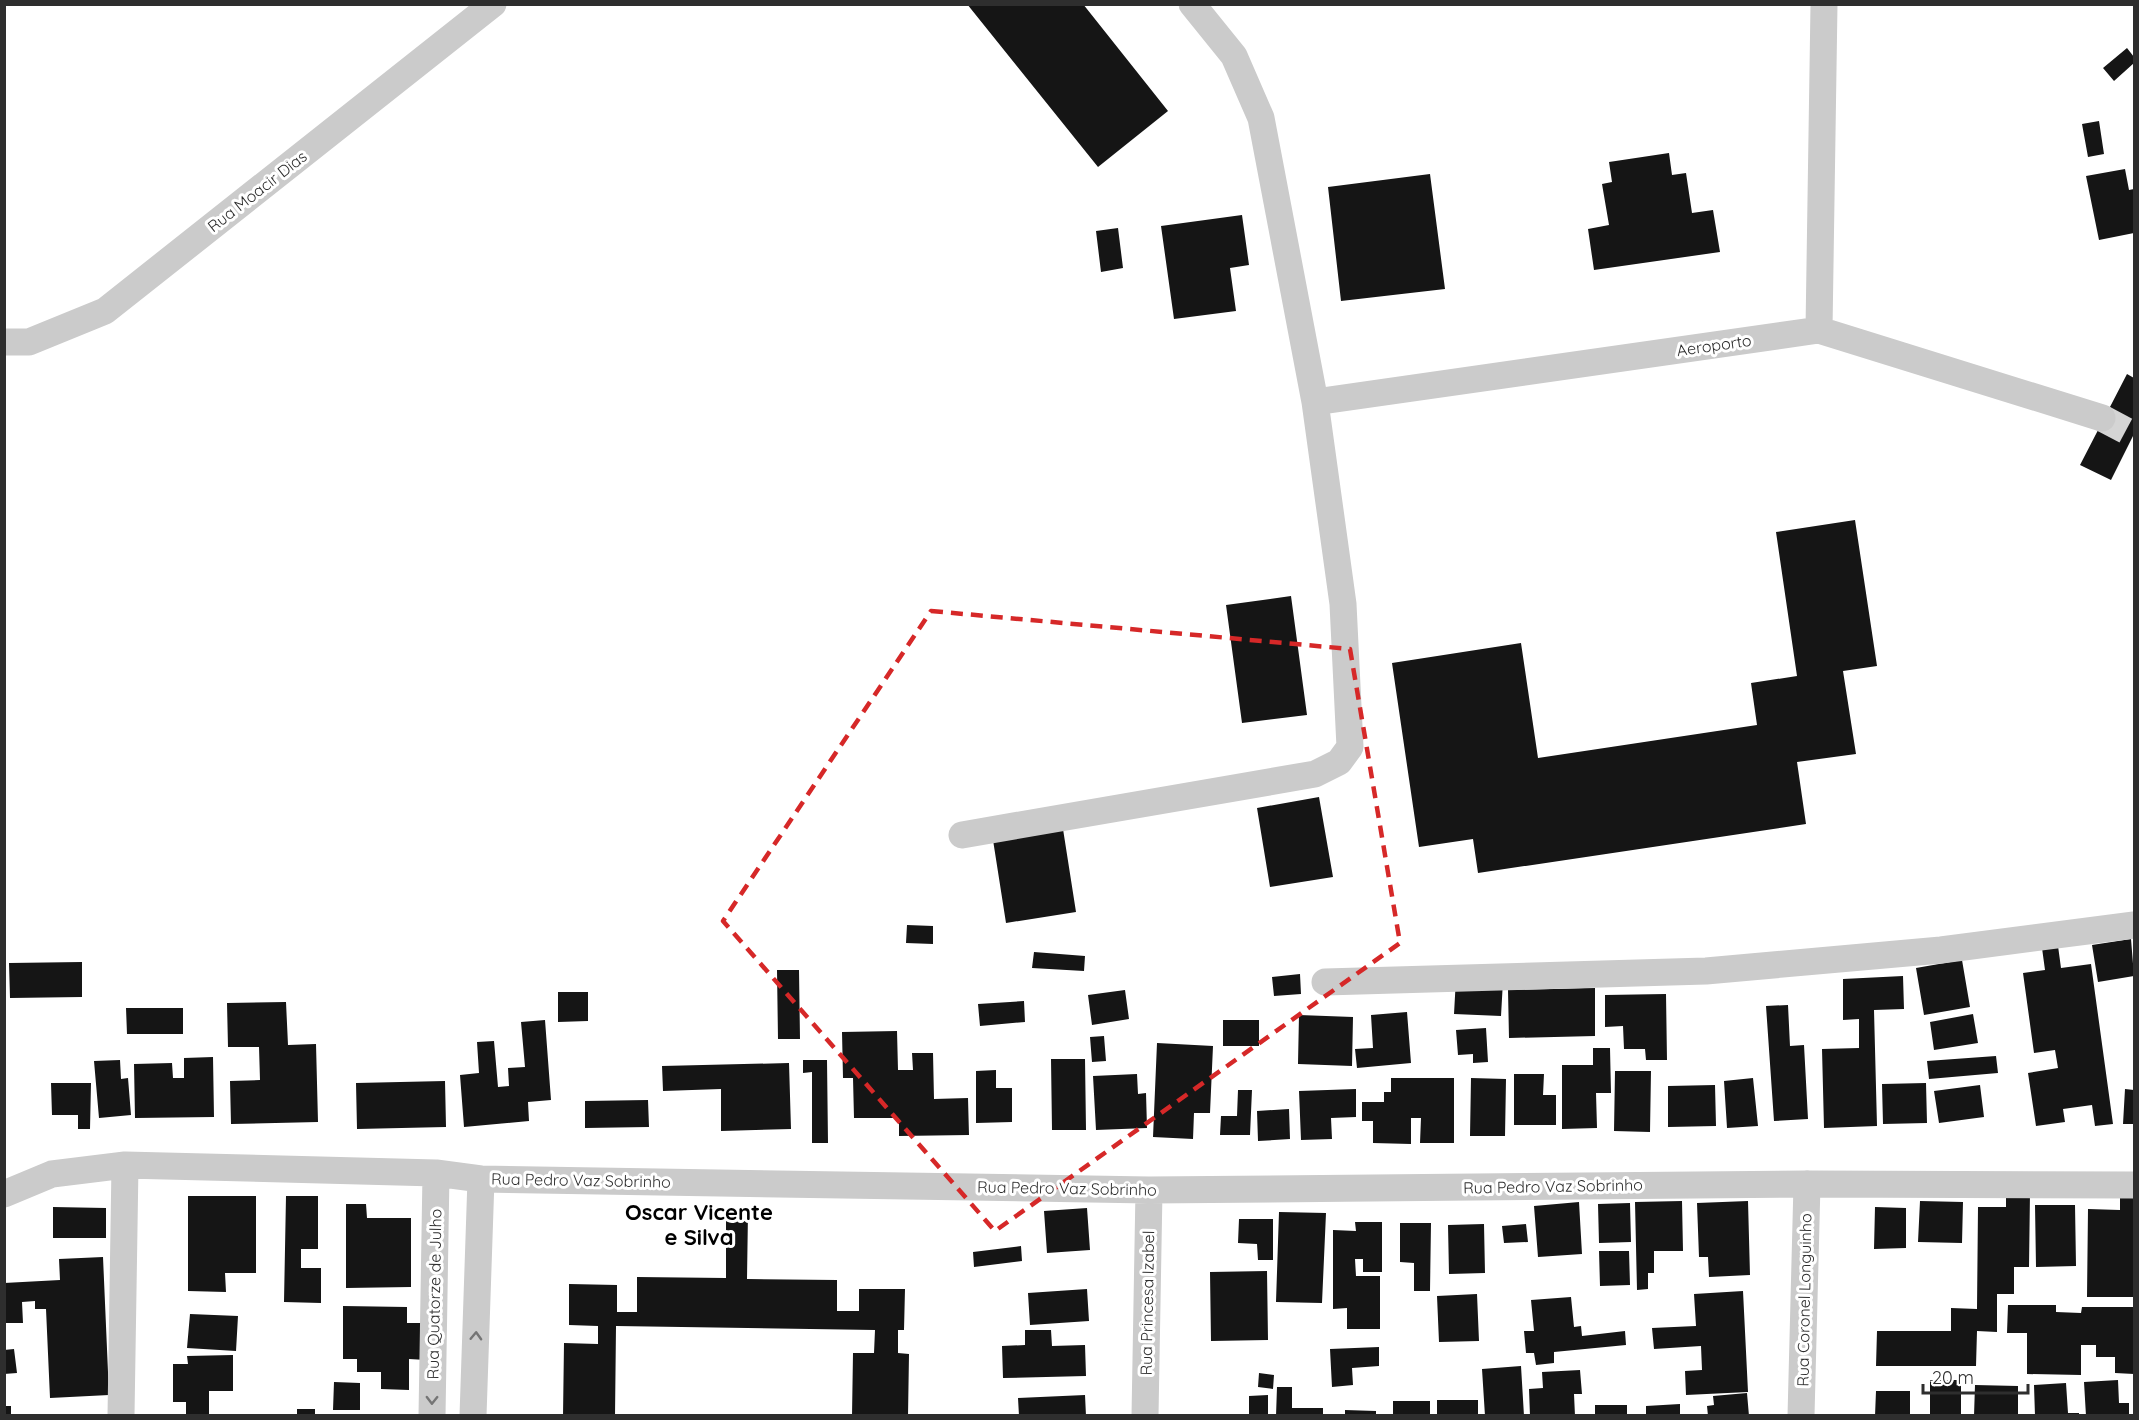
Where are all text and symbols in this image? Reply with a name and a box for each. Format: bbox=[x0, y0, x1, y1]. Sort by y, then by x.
street label: Rua Moacir Dias bbox=[203, 146, 311, 236]
street label: Aeroporto bbox=[1675, 330, 1753, 360]
street label: Rua Pedro Vaz Sobrinho bbox=[491, 1168, 671, 1192]
street label: Rua Pedro Vaz Sobrinho bbox=[1463, 1174, 1643, 1198]
street label: Rua Pedro Vaz Sobrinho bbox=[977, 1176, 1157, 1200]
district label: Oscar Vicente e Silva bbox=[625, 1198, 773, 1251]
street label: Rua Quatorze de Julho bbox=[423, 1208, 445, 1380]
street label: Rua Coronel Longuinho bbox=[1792, 1213, 1816, 1387]
street label: Rua Princesa Izabel bbox=[1136, 1230, 1158, 1376]
one-way arrow bbox=[470, 1332, 482, 1341]
scale bar bbox=[1923, 1357, 2028, 1395]
text: 20 m bbox=[1932, 1366, 1974, 1389]
one-way arrow bbox=[426, 1395, 438, 1404]

